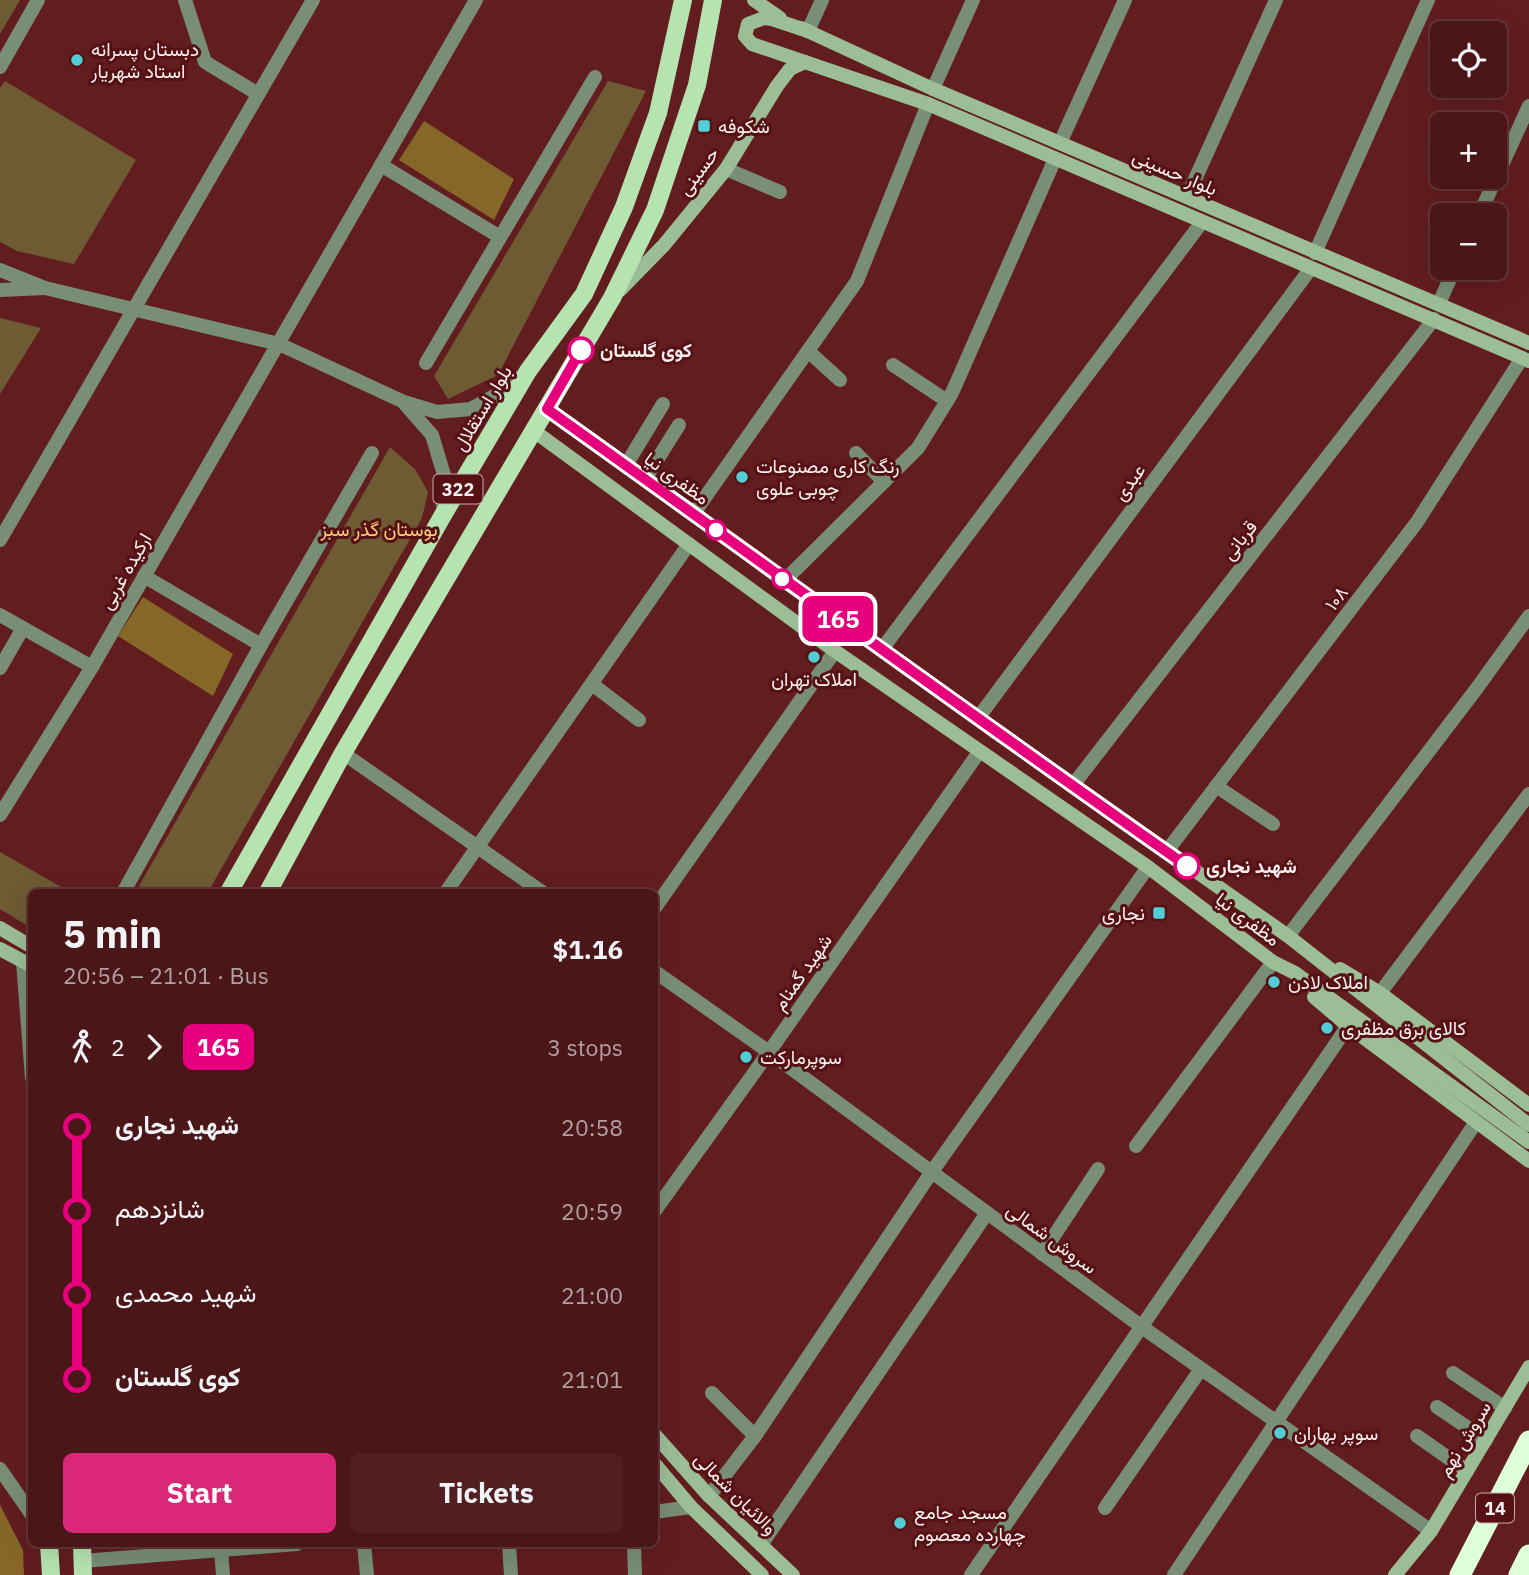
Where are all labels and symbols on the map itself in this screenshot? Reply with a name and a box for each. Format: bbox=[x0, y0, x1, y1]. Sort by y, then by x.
place label: دبستان پسرانه استاد شهريار bbox=[90, 37, 199, 83]
marker: دبستان پسرانه استاد شهريار bbox=[69, 52, 85, 68]
place label: شکوفه bbox=[718, 114, 770, 138]
marker: شکوفه bbox=[696, 118, 712, 134]
street label: حسینی bbox=[672, 142, 724, 200]
street label: بلوار حسینی bbox=[1129, 143, 1221, 201]
marker: کوی گلستان bbox=[568, 337, 594, 363]
place label: کوی گلستان bbox=[600, 338, 692, 363]
street label: بلوار استقلال bbox=[447, 361, 517, 455]
street label: مظفری نیا bbox=[640, 446, 714, 510]
place label: رنگ کاری مصنوعات چوبی علوی bbox=[756, 454, 900, 502]
street label: عبدی bbox=[1108, 459, 1150, 505]
marker: رنگ کاری مصنوعات چوبی علوی bbox=[734, 469, 750, 485]
road number: 322 bbox=[434, 475, 482, 504]
street label: قربانی bbox=[1216, 515, 1262, 565]
park label: بوستان گذر سبز bbox=[319, 517, 438, 541]
unlabelled marker bbox=[706, 520, 726, 540]
street label: ارکیده غربی bbox=[94, 528, 156, 614]
unlabelled marker bbox=[772, 569, 792, 589]
street label: ۱۰۸ bbox=[1319, 581, 1353, 615]
line badge: 165 bbox=[798, 596, 878, 642]
marker: املاک تهران bbox=[806, 649, 822, 665]
place label: املاک تهران bbox=[771, 667, 857, 691]
marker: شهید نجاری bbox=[1174, 853, 1200, 879]
place label: شهید نجاری bbox=[1206, 854, 1297, 879]
street label: مظفری نیا bbox=[1211, 887, 1285, 951]
place label: نجاری bbox=[1102, 901, 1145, 925]
marker: نجاری bbox=[1151, 905, 1167, 921]
street label: شهید گمنام bbox=[767, 929, 838, 1015]
place label: املاک لادن bbox=[1288, 970, 1368, 994]
marker: املاک لادن bbox=[1266, 974, 1282, 990]
place label: کالای برق مظفری bbox=[1341, 1016, 1466, 1040]
marker: کالای برق مظفری bbox=[1319, 1020, 1335, 1036]
place label: سوپرمارکت bbox=[760, 1045, 842, 1071]
marker: سوپرمارکت bbox=[738, 1049, 754, 1065]
street label: سروش شمالی bbox=[1002, 1197, 1102, 1279]
street label: سروش نهم bbox=[1432, 1397, 1497, 1482]
place label: سوپر بهاران bbox=[1294, 1421, 1378, 1447]
marker: سوپر بهاران bbox=[1272, 1425, 1288, 1441]
street label: والائیان شمالی bbox=[690, 1447, 782, 1539]
road number: 14 bbox=[1476, 1493, 1514, 1522]
place label: مسجد جامع چهارده معصوم bbox=[914, 1500, 1026, 1548]
marker: مسجد جامع چهارده معصوم bbox=[892, 1515, 908, 1531]

